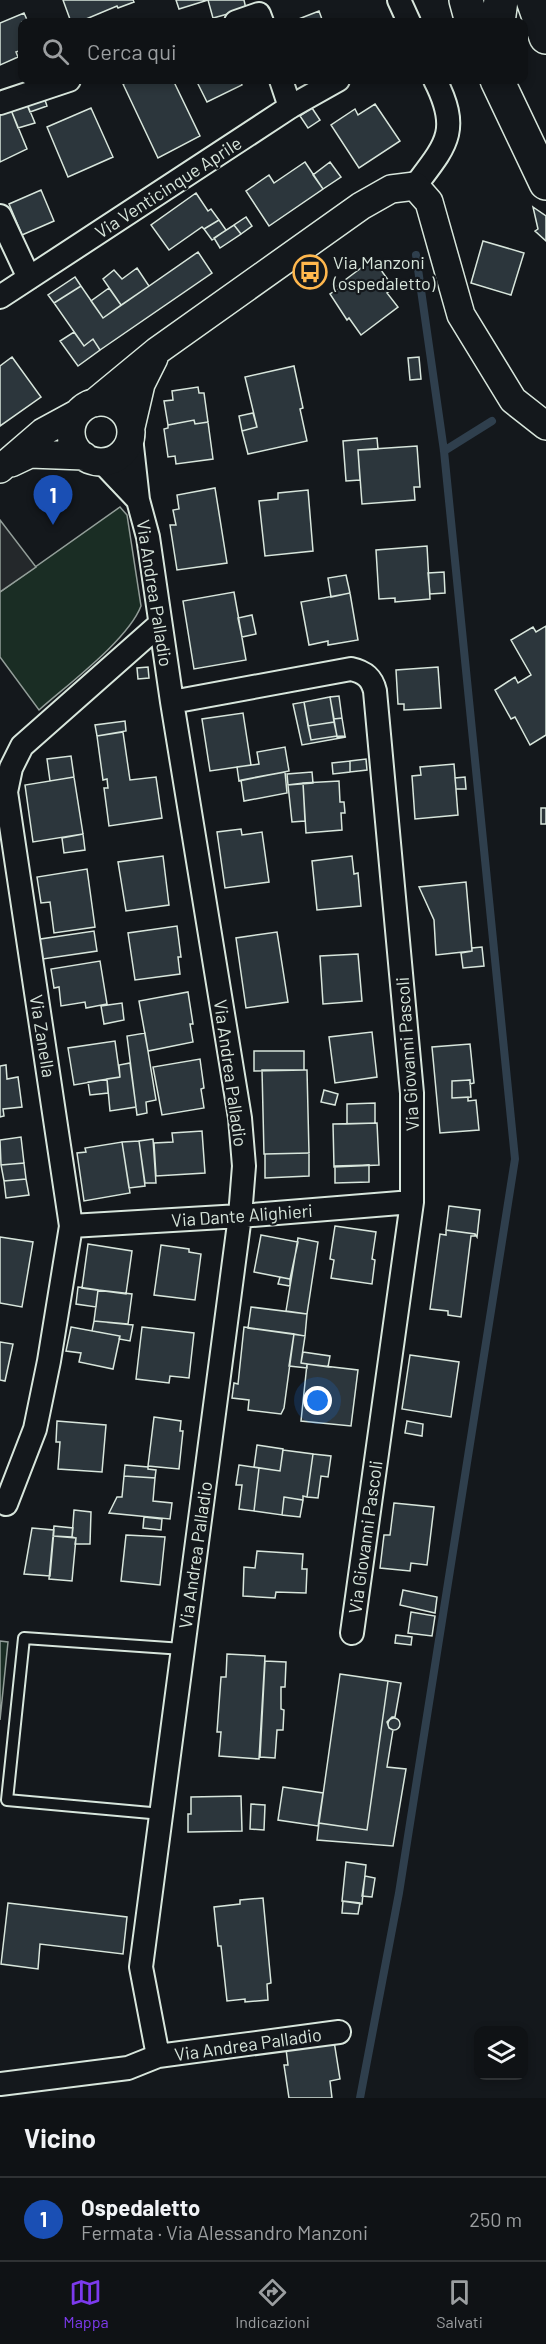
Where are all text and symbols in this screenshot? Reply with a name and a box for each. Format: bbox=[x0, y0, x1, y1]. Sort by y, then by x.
search box bbox=[18, 18, 528, 84]
icon: search bbox=[39, 35, 72, 68]
text: Cerca qui bbox=[87, 38, 177, 64]
street label: Via Venticinque Aprile bbox=[91, 131, 245, 243]
place label: Via Manzoni (ospedaletto) bbox=[332, 251, 436, 294]
bus stop icon: Via Manzoni (ospedaletto) bbox=[292, 254, 328, 290]
pin: 1 bbox=[34, 476, 72, 525]
street label: Via Andrea Palladio bbox=[133, 518, 177, 668]
street label: Via Giovanni Pascoli bbox=[391, 976, 423, 1132]
street label: Via Zanella bbox=[26, 993, 60, 1079]
street label: Via Andrea Palladio bbox=[210, 998, 252, 1148]
street label: Via Dante Alighieri bbox=[171, 1199, 313, 1231]
your location bbox=[303, 1386, 332, 1415]
street label: Via Giovanni Pascoli bbox=[343, 1459, 387, 1615]
street label: Via Andrea Palladio bbox=[174, 1480, 216, 1630]
street label: Via Andrea Palladio bbox=[173, 2023, 323, 2065]
map controls bbox=[474, 2026, 528, 2080]
button: layers bbox=[474, 2026, 528, 2080]
text: Vicino bbox=[24, 2122, 96, 2153]
text: Ospedaletto bbox=[81, 2194, 200, 2220]
text: 1 bbox=[40, 2207, 47, 2231]
text: 250 m bbox=[469, 2207, 522, 2231]
text: Fermata · Via Alessandro Manzoni bbox=[81, 2220, 368, 2244]
tab: Mappa bbox=[63, 2276, 109, 2331]
tab: Indicazioni bbox=[235, 2276, 310, 2331]
tab: Salvati bbox=[436, 2276, 483, 2331]

